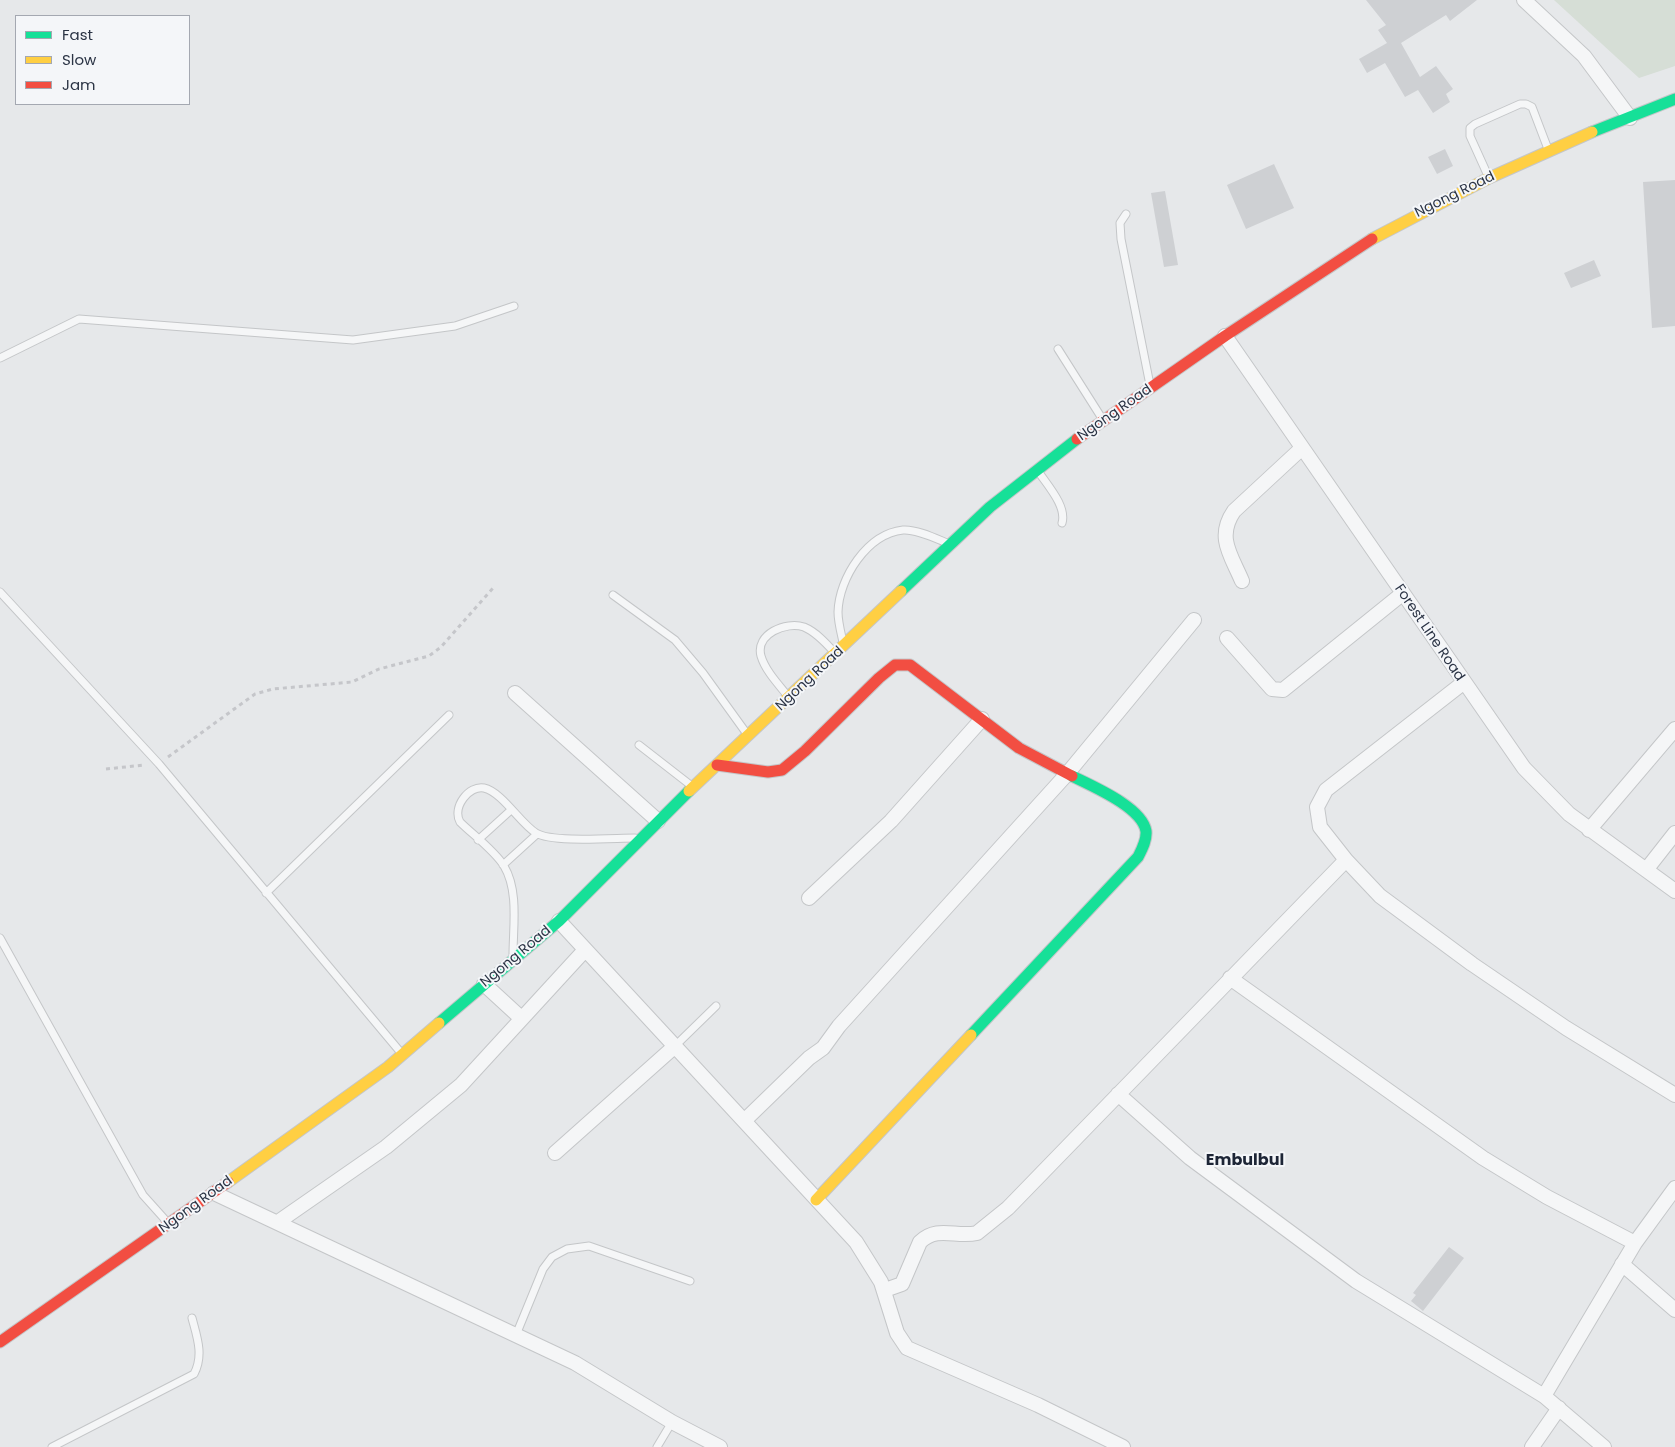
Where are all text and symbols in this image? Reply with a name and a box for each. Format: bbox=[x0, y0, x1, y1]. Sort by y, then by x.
legend bbox=[15, 15, 190, 105]
text: Fast bbox=[62, 24, 93, 45]
text: Slow bbox=[62, 49, 96, 70]
text: Jam bbox=[62, 74, 96, 95]
street label: Ngong Road bbox=[1412, 168, 1498, 222]
street label: Ngong Road bbox=[1075, 381, 1155, 445]
street label: Forest Line Road bbox=[1390, 581, 1468, 685]
street label: Ngong Road bbox=[773, 643, 847, 715]
street label: Ngong Road bbox=[477, 923, 555, 991]
district label: Embulbul bbox=[1206, 1151, 1284, 1171]
street label: Ngong Road bbox=[156, 1173, 236, 1237]

